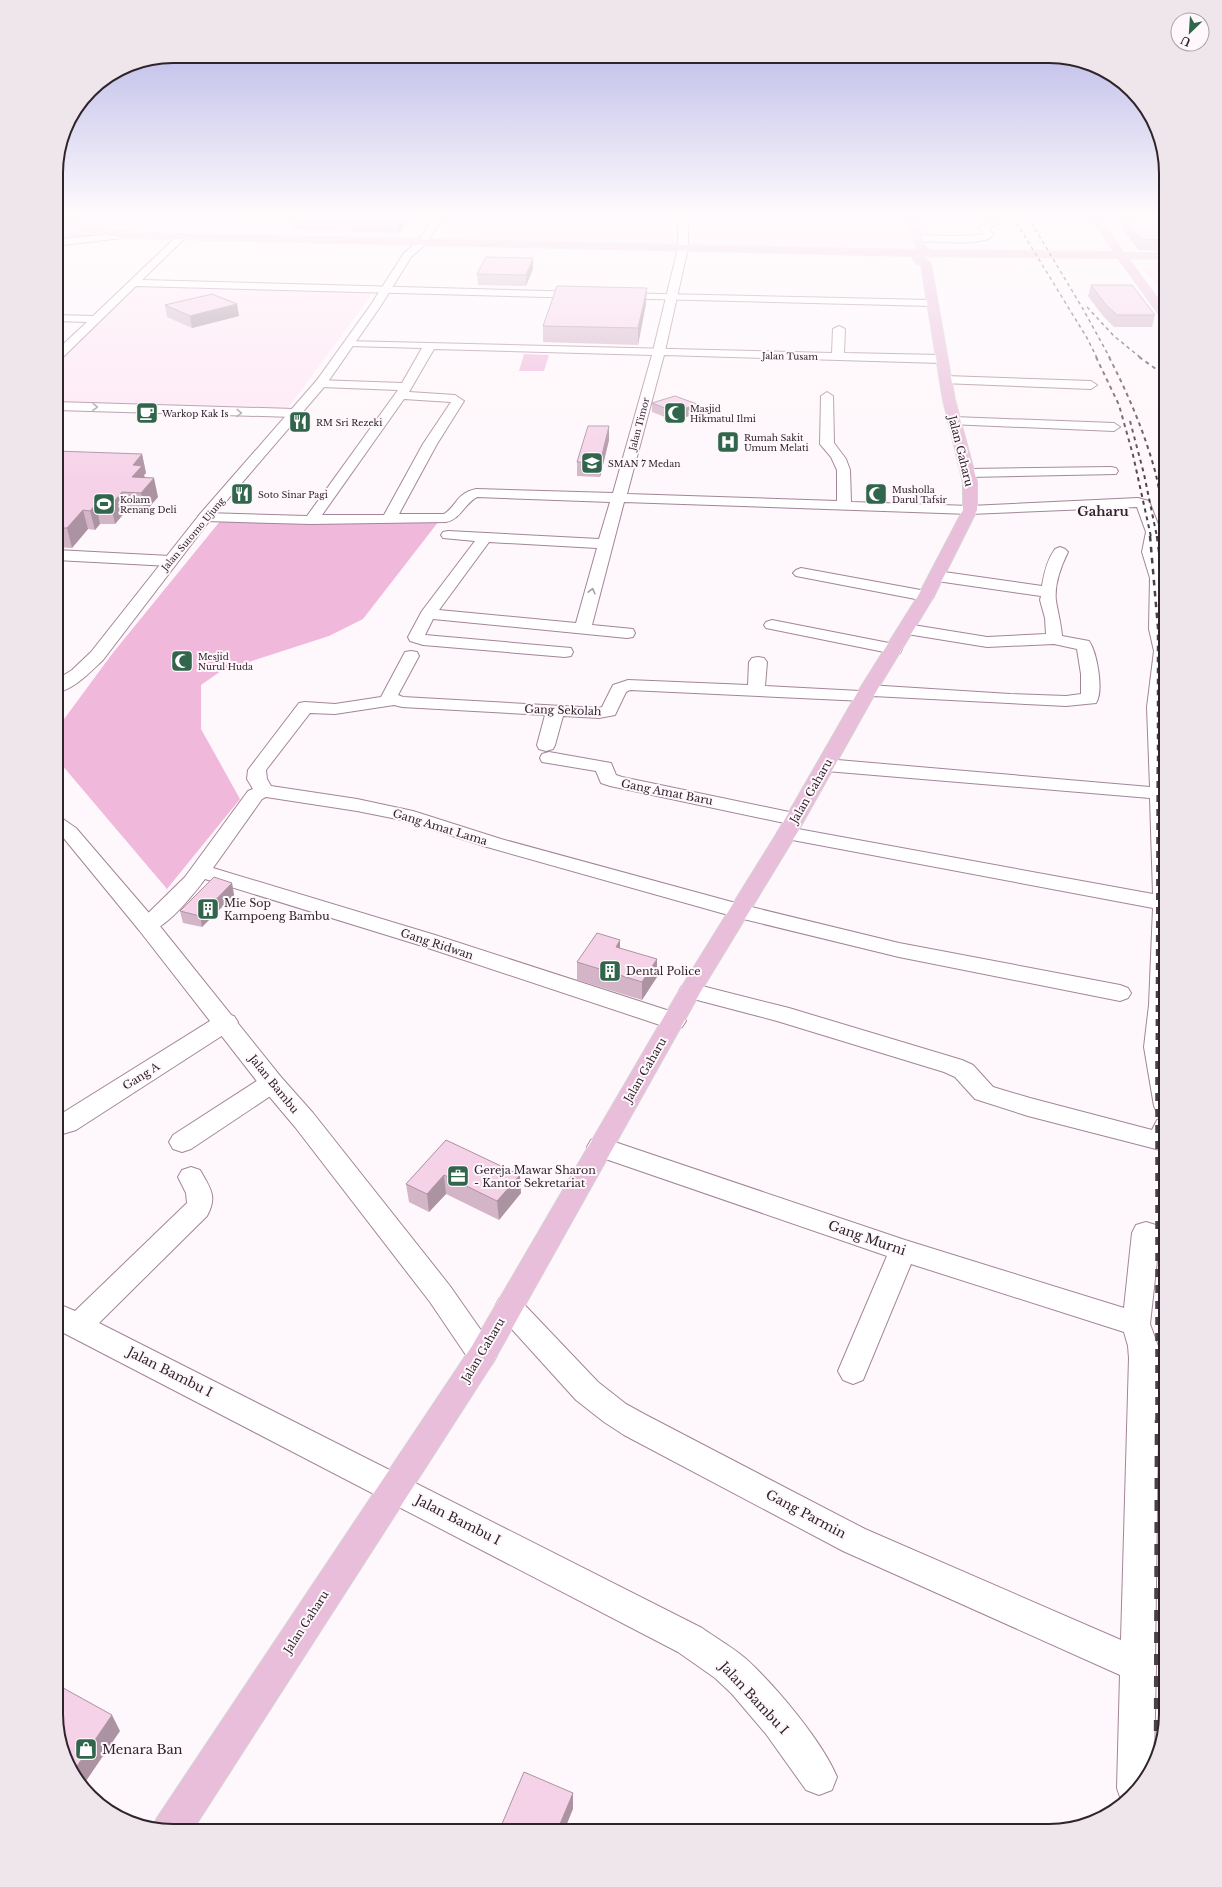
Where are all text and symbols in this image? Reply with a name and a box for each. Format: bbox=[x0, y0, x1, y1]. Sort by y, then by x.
north arrow bbox=[1170, 12, 1210, 52]
text: U bbox=[1178, 33, 1193, 49]
street label: Jalan Tusam bbox=[761, 350, 818, 362]
street label: Jalan Timor bbox=[626, 396, 652, 453]
cafe icon: Warkop Kak Is bbox=[134, 400, 160, 426]
mosque icon: Masjid Hikmatul Ilmi bbox=[662, 400, 688, 426]
one-way arrow bbox=[92, 403, 98, 411]
place label: Masjid Hikmatul Ilmi bbox=[690, 403, 756, 424]
place label: Warkop Kak Is bbox=[161, 408, 229, 419]
one-way arrow bbox=[236, 408, 242, 417]
restaurant icon: RM Sri Rezeki bbox=[287, 409, 313, 435]
street label: Jalan Gaharu bbox=[945, 412, 977, 488]
place label: RM Sri Rezeki bbox=[316, 417, 382, 428]
hospital icon: Rumah Sakit Umum Melati bbox=[715, 429, 741, 455]
place label: Rumah Sakit Umum Melati bbox=[744, 432, 809, 453]
school or university icon: SMAN 7 Medan bbox=[579, 450, 605, 476]
place label: SMAN 7 Medan bbox=[608, 458, 680, 469]
restaurant icon: Soto Sinar Pagi bbox=[229, 481, 255, 507]
mosque icon: Musholla Darul Tafsir bbox=[863, 481, 889, 507]
place label: Musholla Darul Tafsir bbox=[892, 484, 948, 505]
place label: Soto Sinar Pagi bbox=[258, 489, 328, 500]
sports icon: Kolam Renang Deli bbox=[91, 491, 117, 517]
place label: Kolam Renang Deli bbox=[120, 494, 177, 515]
street label: Jalan Sutomo Ujung bbox=[159, 495, 227, 574]
district label: Gaharu bbox=[1077, 503, 1129, 520]
one-way arrow bbox=[588, 587, 596, 594]
mosque icon: Mesjid Nurul Huda bbox=[169, 648, 195, 674]
place label: Mesjid Nurul Huda bbox=[198, 651, 253, 672]
street label: Gang Sekolah bbox=[524, 702, 602, 718]
street label: Jalan Gaharu bbox=[786, 756, 835, 828]
street label: Gang Amat Baru bbox=[620, 776, 715, 808]
street label: Gang Amat Lama bbox=[391, 806, 490, 848]
building icon: Mie Sop Kampoeng Bambu bbox=[195, 896, 221, 922]
place label: Mie Sop Kampoeng Bambu bbox=[224, 896, 330, 923]
street label: Gang Ridwan bbox=[399, 926, 475, 962]
building icon: Dental Police bbox=[597, 958, 623, 984]
place label: Dental Police bbox=[626, 964, 701, 978]
street label: Jalan Gaharu bbox=[620, 1035, 669, 1107]
street label: Jalan Bambu bbox=[245, 1050, 302, 1117]
street label: Gang A bbox=[120, 1059, 162, 1093]
office icon: Gereja Mawar Sharon - Kantor Sekretariat bbox=[445, 1163, 471, 1189]
place label: Gereja Mawar Sharon - Kantor Sekretariat bbox=[474, 1163, 596, 1190]
street label: Gang Murni bbox=[826, 1217, 909, 1259]
street label: Jalan Gaharu bbox=[457, 1315, 508, 1386]
street label: Jalan Bambu I bbox=[123, 1342, 216, 1401]
street label: Gang Parmin bbox=[763, 1486, 849, 1542]
street label: Jalan Bambu I bbox=[411, 1490, 504, 1549]
street label: Jalan Gaharu bbox=[279, 1587, 332, 1658]
street label: Jalan Bambu I bbox=[715, 1657, 792, 1738]
shop icon: Menara Ban bbox=[73, 1736, 99, 1762]
place label: Menara Ban bbox=[102, 1741, 183, 1758]

